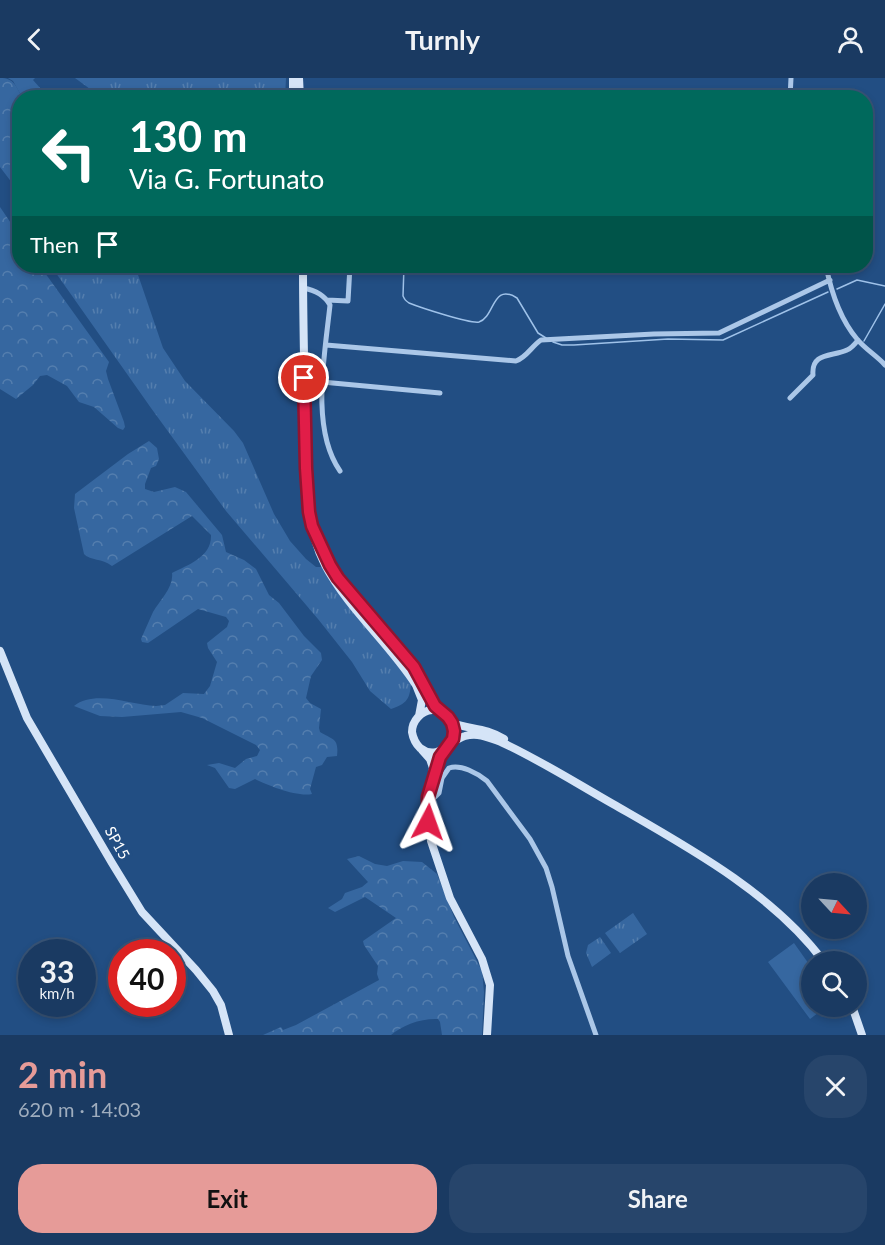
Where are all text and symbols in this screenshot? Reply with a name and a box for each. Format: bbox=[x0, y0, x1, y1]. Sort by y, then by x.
icon: back bbox=[18, 23, 51, 56]
text: Turnly bbox=[405, 23, 480, 56]
icon: person bbox=[834, 23, 867, 56]
text: 130 m bbox=[129, 111, 247, 161]
icon: left bbox=[30, 114, 108, 192]
text: Via G. Fortunato bbox=[129, 162, 324, 195]
icon: arrive bbox=[91, 228, 124, 261]
text: Then bbox=[30, 231, 79, 258]
pin bbox=[278, 352, 329, 403]
icon: arrive bbox=[287, 361, 320, 394]
position arrow bbox=[396, 790, 460, 854]
street label: SP15 bbox=[102, 823, 134, 862]
north arrow bbox=[801, 873, 867, 939]
map controls bbox=[801, 873, 867, 1017]
speed limit sign: 40 bbox=[108, 939, 186, 1017]
button: search bbox=[801, 951, 867, 1017]
text: 33 bbox=[40, 953, 74, 989]
text: km/h bbox=[39, 984, 75, 1002]
text: 2 min bbox=[18, 1052, 107, 1096]
button: close bbox=[804, 1055, 867, 1118]
text: 620 m · 14:03 bbox=[18, 1097, 141, 1121]
button: Exit bbox=[18, 1164, 437, 1233]
button: Share bbox=[449, 1164, 867, 1233]

